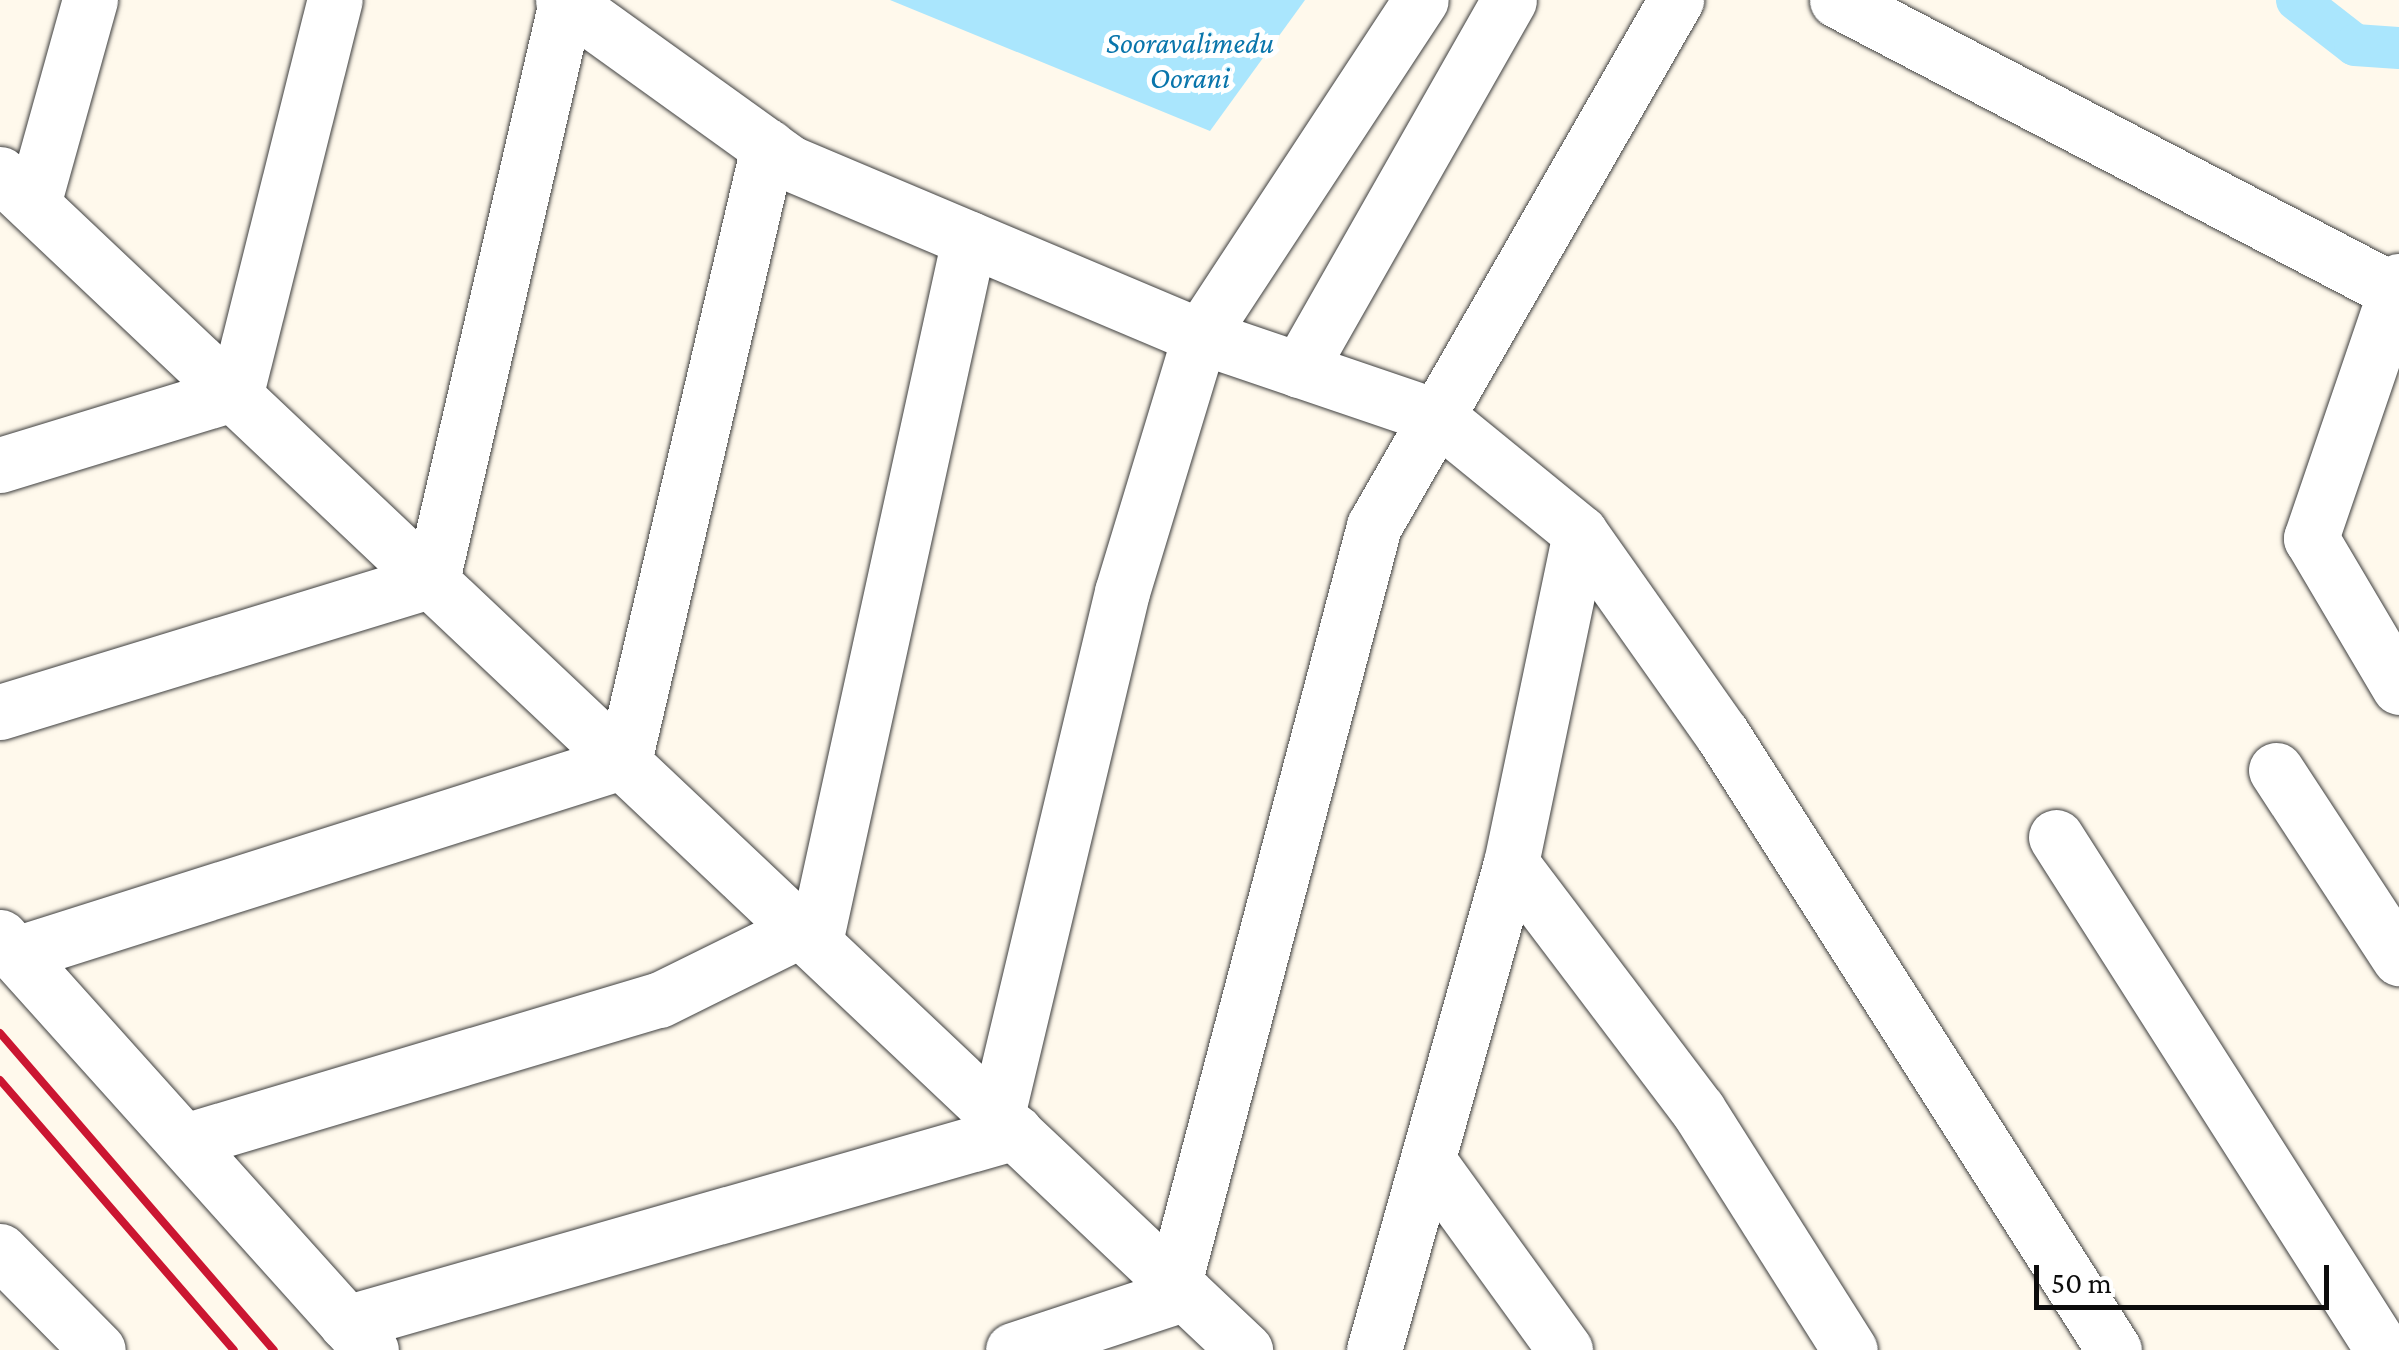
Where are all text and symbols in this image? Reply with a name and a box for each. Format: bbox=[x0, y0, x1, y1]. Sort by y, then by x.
water label: Sooravalimedu Oorani bbox=[1106, 25, 1274, 96]
scale bar bbox=[2039, 1245, 2334, 1307]
text: 50 m bbox=[2051, 1266, 2112, 1299]

